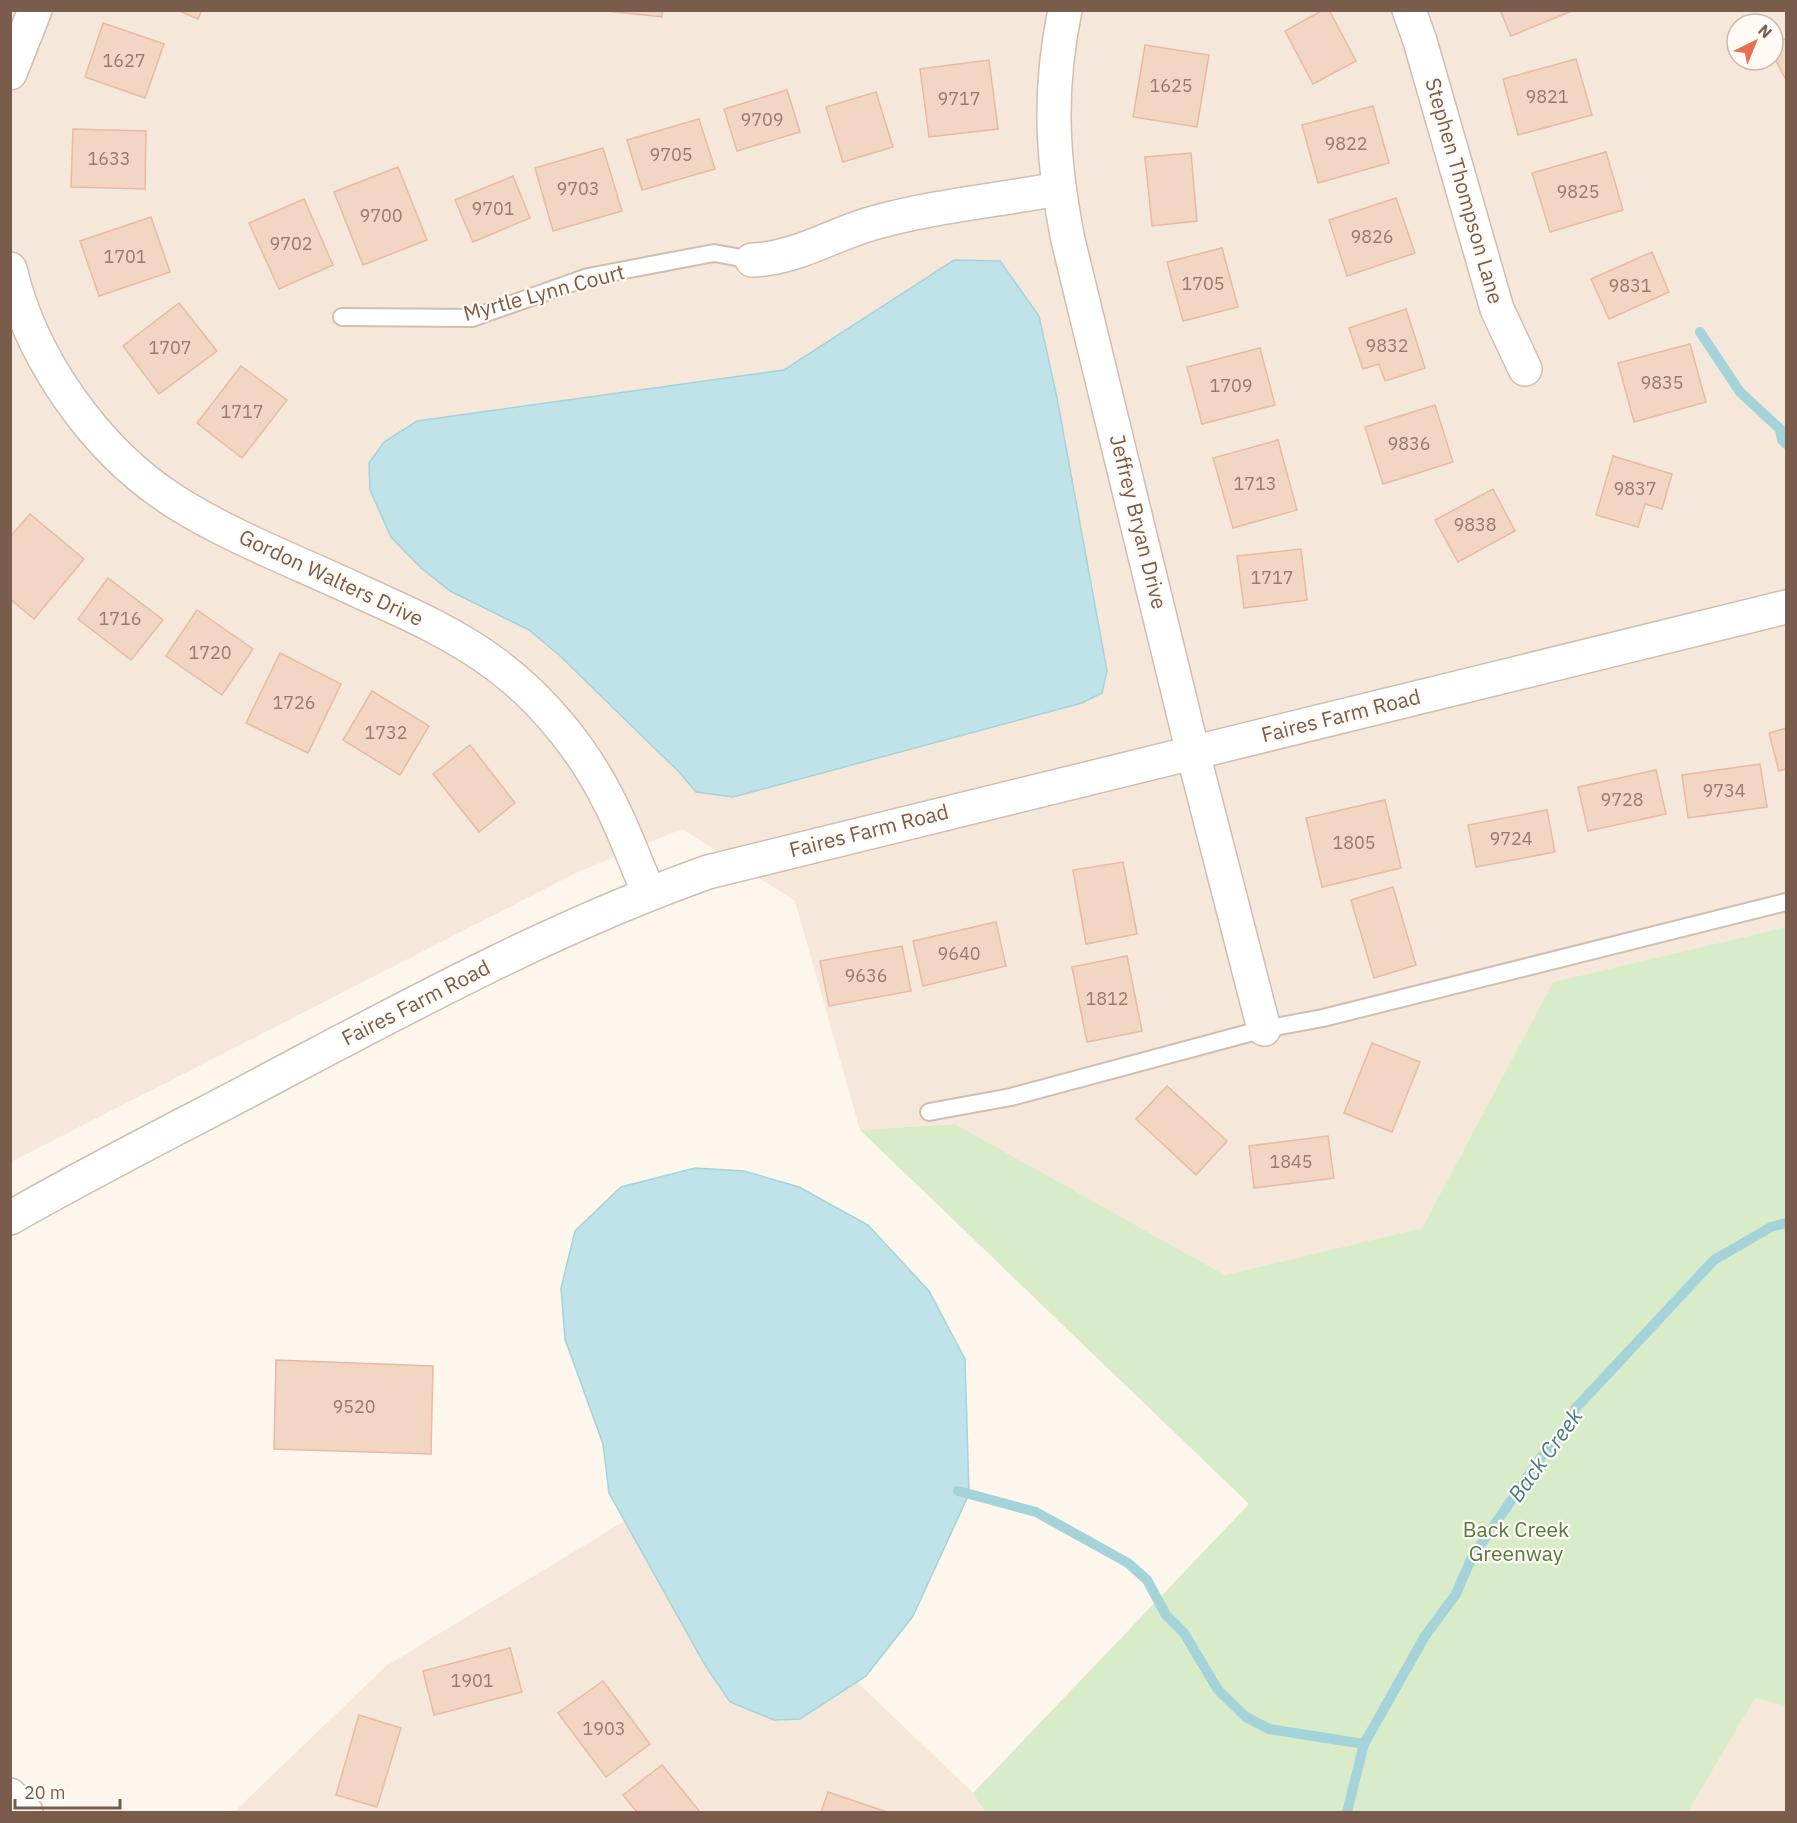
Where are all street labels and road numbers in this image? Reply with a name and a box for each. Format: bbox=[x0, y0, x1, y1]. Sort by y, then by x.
street label: Stephen Thompson Lane bbox=[1419, 74, 1511, 307]
street label: Myrtle Lynn Court bbox=[460, 257, 627, 327]
street label: Jeffrey Bryan Drive bbox=[1104, 432, 1174, 612]
street label: Gordon Walters Drive bbox=[235, 522, 428, 632]
street label: Faires Farm Road bbox=[1258, 682, 1423, 748]
street label: Faires Farm Road bbox=[786, 797, 951, 863]
street label: Faires Farm Road bbox=[337, 953, 495, 1052]

